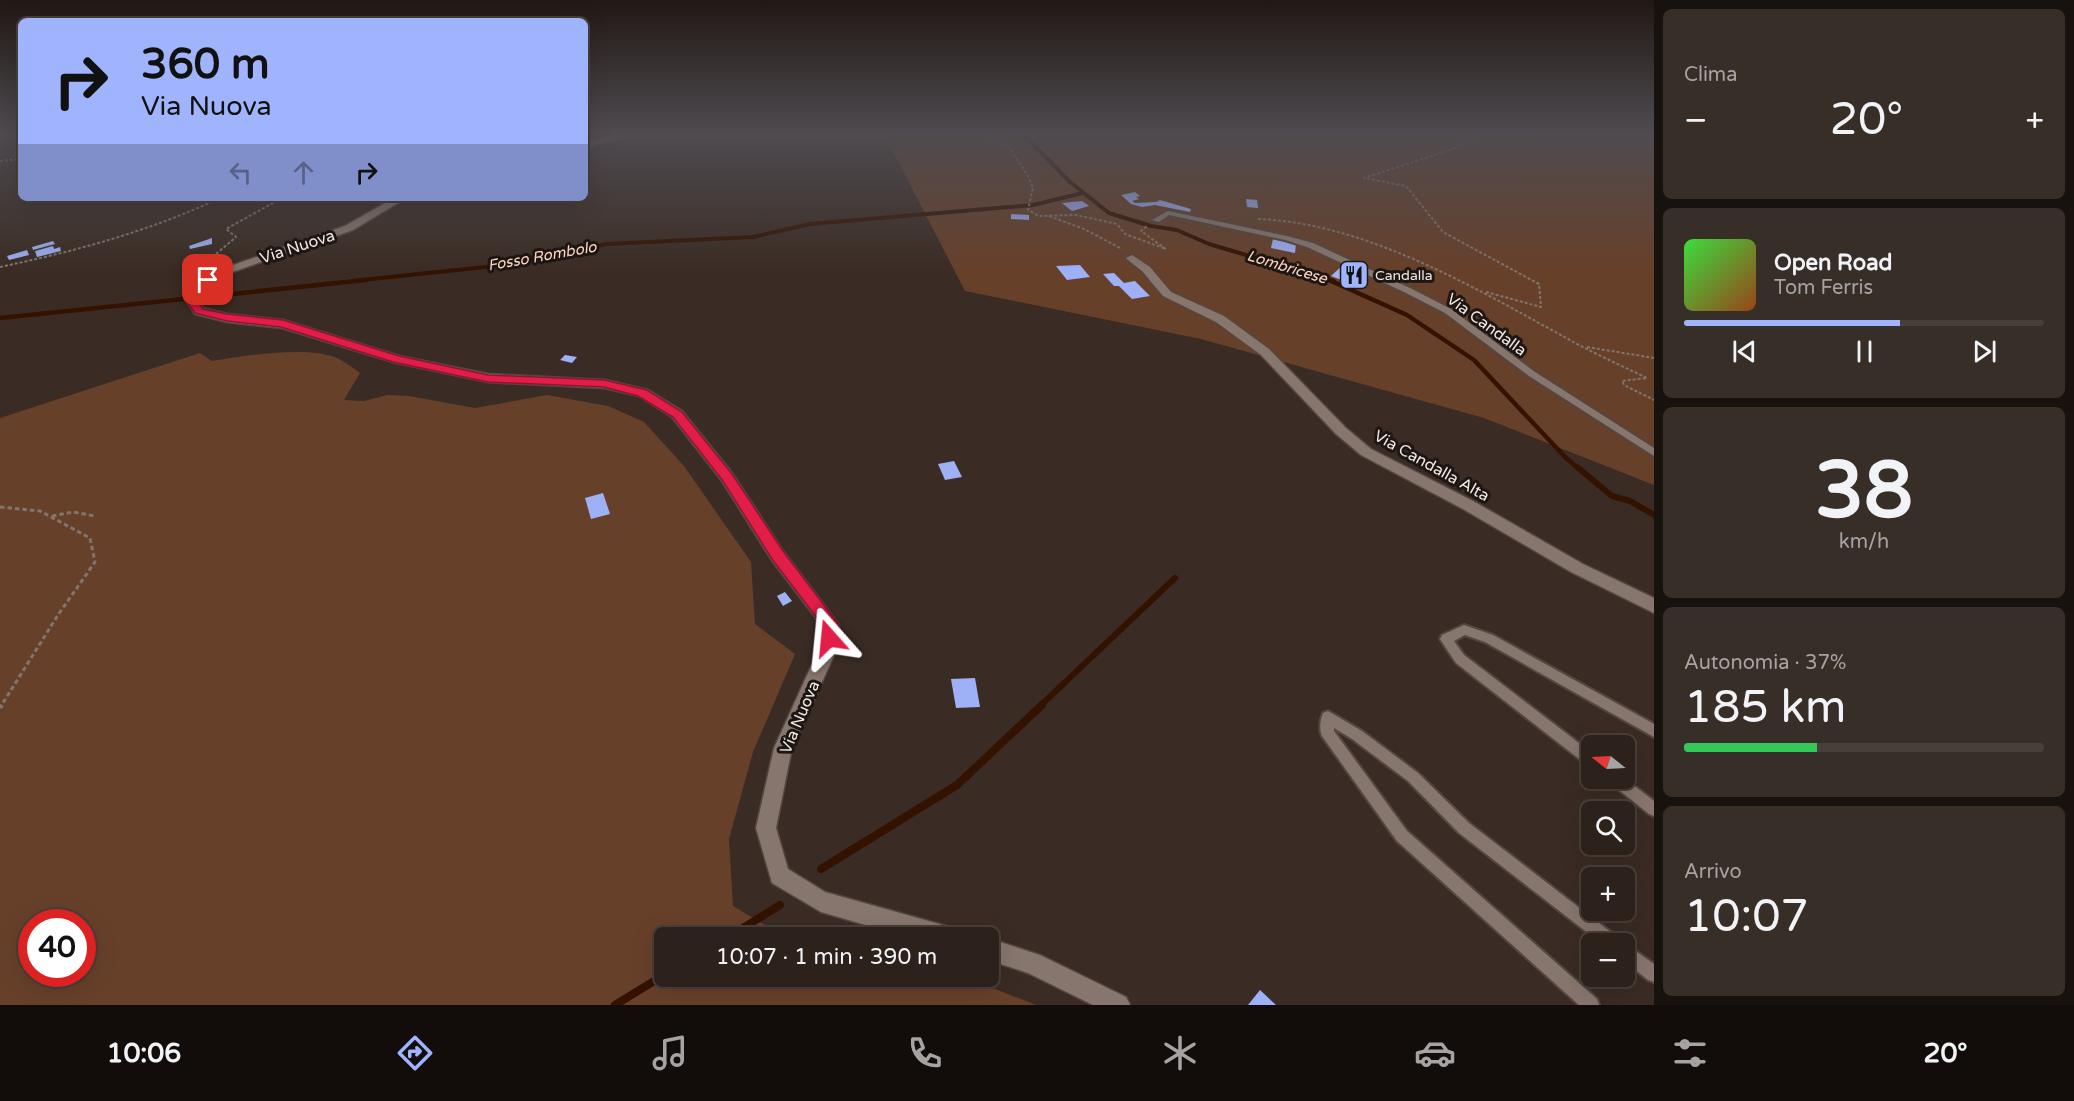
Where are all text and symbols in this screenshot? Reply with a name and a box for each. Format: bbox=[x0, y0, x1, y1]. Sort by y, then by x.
text: 360 m bbox=[141, 39, 270, 90]
icon: right bbox=[42, 42, 120, 120]
text: Clima bbox=[1684, 63, 1737, 87]
text: Via Nuova bbox=[141, 90, 272, 123]
text: 20° bbox=[1830, 93, 1903, 147]
text: − bbox=[1684, 101, 1708, 140]
text: + bbox=[2025, 101, 2044, 140]
icon: left bbox=[224, 156, 257, 189]
icon: ahead bbox=[287, 156, 320, 189]
icon: right bbox=[350, 156, 383, 189]
street label: Via Nuova bbox=[257, 225, 337, 268]
water label: Fosso Rombolo bbox=[486, 237, 599, 274]
water label: Lombricese bbox=[1245, 246, 1331, 288]
text: Open Road bbox=[1774, 250, 1892, 276]
pin bbox=[182, 254, 233, 305]
restaurant icon: Candalla bbox=[1338, 259, 1370, 291]
icon: arrive bbox=[191, 263, 224, 296]
place label: Candalla bbox=[1375, 267, 1433, 284]
text: Tom Ferris bbox=[1774, 276, 1873, 300]
street label: Via Candalla bbox=[1443, 289, 1530, 361]
icon: previous bbox=[1728, 335, 1761, 368]
icon: pause bbox=[1848, 335, 1881, 368]
icon: next bbox=[1968, 335, 2001, 368]
street label: Via Candalla Alta bbox=[1370, 426, 1493, 506]
text: 38 bbox=[1815, 444, 1913, 538]
text: km/h bbox=[1839, 530, 1889, 554]
position arrow bbox=[797, 606, 861, 670]
text: Autonomia · 37% bbox=[1684, 651, 1846, 675]
street label: Via Nuova bbox=[776, 678, 824, 757]
text: 185 km bbox=[1684, 681, 1846, 735]
north arrow bbox=[1581, 735, 1635, 789]
map controls bbox=[1581, 735, 1635, 987]
button: search bbox=[1581, 801, 1635, 855]
text: Arrivo bbox=[1684, 860, 1742, 884]
button: + bbox=[1581, 867, 1635, 921]
text: 10:07 bbox=[1684, 890, 1809, 944]
speed limit sign: 40 bbox=[18, 909, 96, 987]
button: − bbox=[1581, 933, 1635, 987]
text: 10:07 · 1 min · 390 m bbox=[716, 944, 937, 970]
icon: directions bbox=[394, 1032, 436, 1074]
icon: music bbox=[649, 1032, 691, 1074]
icon: phone bbox=[904, 1032, 946, 1074]
icon: climate bbox=[1159, 1032, 1201, 1074]
icon: car bbox=[1414, 1032, 1456, 1074]
icon: filters bbox=[1669, 1032, 1711, 1074]
text: 10:06 bbox=[106, 1037, 181, 1070]
text: 20° bbox=[1923, 1037, 1968, 1070]

